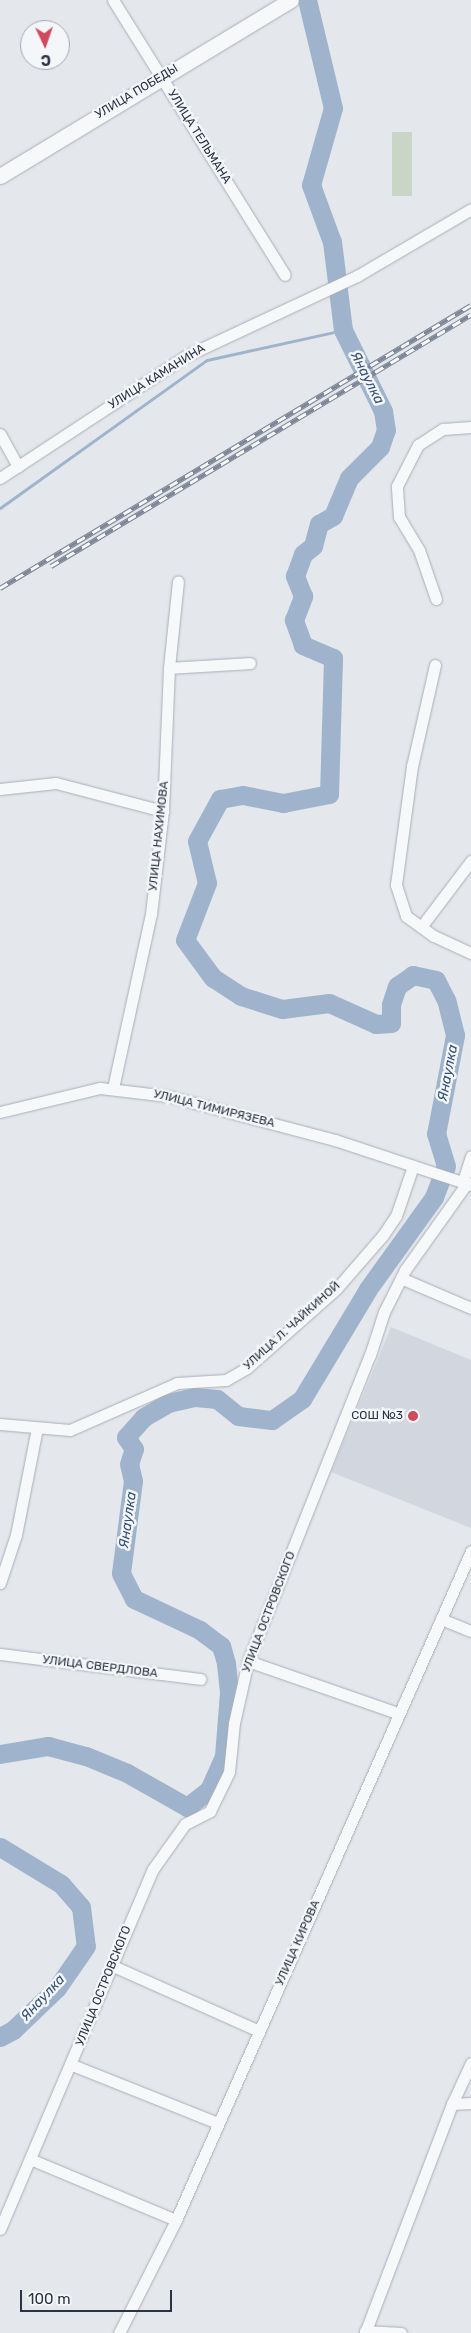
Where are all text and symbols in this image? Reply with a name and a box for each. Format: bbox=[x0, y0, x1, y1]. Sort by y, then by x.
north arrow bbox=[20, 20, 70, 70]
text: С bbox=[40, 51, 51, 68]
street label: УЛИЦА ПОБЕДЫ bbox=[93, 62, 181, 122]
street label: УЛИЦА ТЕЛЬМАНА bbox=[164, 87, 234, 187]
street label: УЛИЦА КАМАНИНА bbox=[106, 341, 208, 413]
water label: Янаулка bbox=[347, 349, 387, 407]
street label: УЛИЦА НАХИМОВА bbox=[146, 780, 172, 892]
water label: Янаулка bbox=[434, 1043, 462, 1103]
street label: УЛИЦА ТИМИРЯЗЕВА bbox=[152, 1087, 276, 1131]
street label: УЛИЦА Л. ЧАЙКИНОЙ bbox=[241, 1279, 343, 1373]
place label: СОШ №3 bbox=[351, 1409, 403, 1423]
marker: СОШ №3 bbox=[407, 1410, 419, 1422]
water label: Янаулка bbox=[116, 1491, 140, 1549]
street label: УЛИЦА ОСТРОВСКОГО bbox=[239, 1550, 299, 1674]
street label: УЛИЦА СВЕРДЛОВА bbox=[42, 1653, 158, 1681]
street label: УЛИЦА КИРОВА bbox=[273, 1898, 323, 1988]
street label: УЛИЦА ОСТРОВСКОГО bbox=[73, 1924, 135, 2048]
water label: Янаулка bbox=[17, 1971, 69, 2025]
scale bar bbox=[22, 2280, 175, 2312]
text: 100 m bbox=[28, 2290, 70, 2308]

